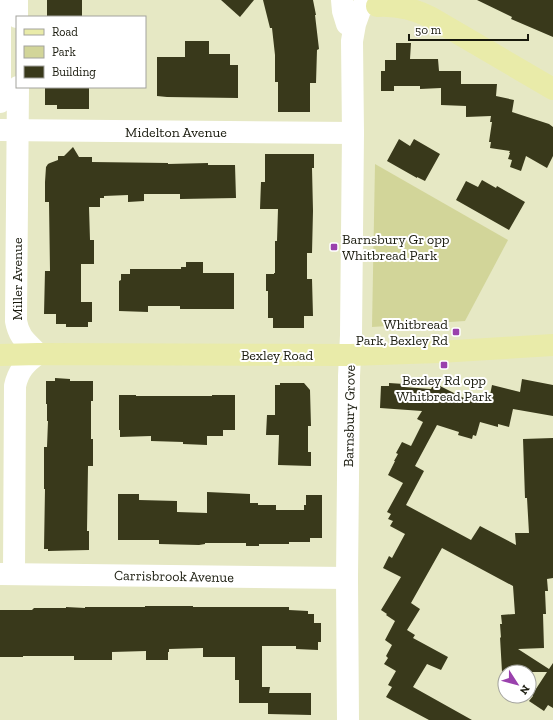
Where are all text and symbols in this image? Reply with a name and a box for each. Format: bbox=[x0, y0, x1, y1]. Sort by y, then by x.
legend bbox=[16, 16, 146, 88]
scale bar bbox=[409, 16, 528, 42]
text: 50 m bbox=[415, 23, 442, 37]
text: Road bbox=[52, 25, 78, 39]
text: Park bbox=[52, 45, 77, 59]
text: Building bbox=[52, 65, 96, 79]
street label: Midelton Avenue bbox=[125, 124, 227, 141]
place label: Barnsbury Gr opp Whitbread Park bbox=[342, 231, 450, 264]
street label: Miller Avenue bbox=[9, 237, 26, 321]
marker: Barnsbury Gr opp Whitbread Park bbox=[329, 242, 339, 252]
place label: Whitbread Park, Bexley Rd bbox=[356, 316, 448, 349]
marker: Whitbread Park, Bexley Rd bbox=[451, 327, 461, 337]
street label: Bexley Road bbox=[241, 347, 313, 364]
marker: Bexley Rd opp Whitbread Park bbox=[439, 360, 449, 370]
street label: Barnsbury Grove bbox=[340, 364, 359, 467]
place label: Bexley Rd opp Whitbread Park bbox=[396, 372, 492, 405]
street label: Carrisbrook Avenue bbox=[114, 567, 234, 586]
north arrow bbox=[497, 664, 537, 704]
text: N bbox=[517, 682, 532, 697]

